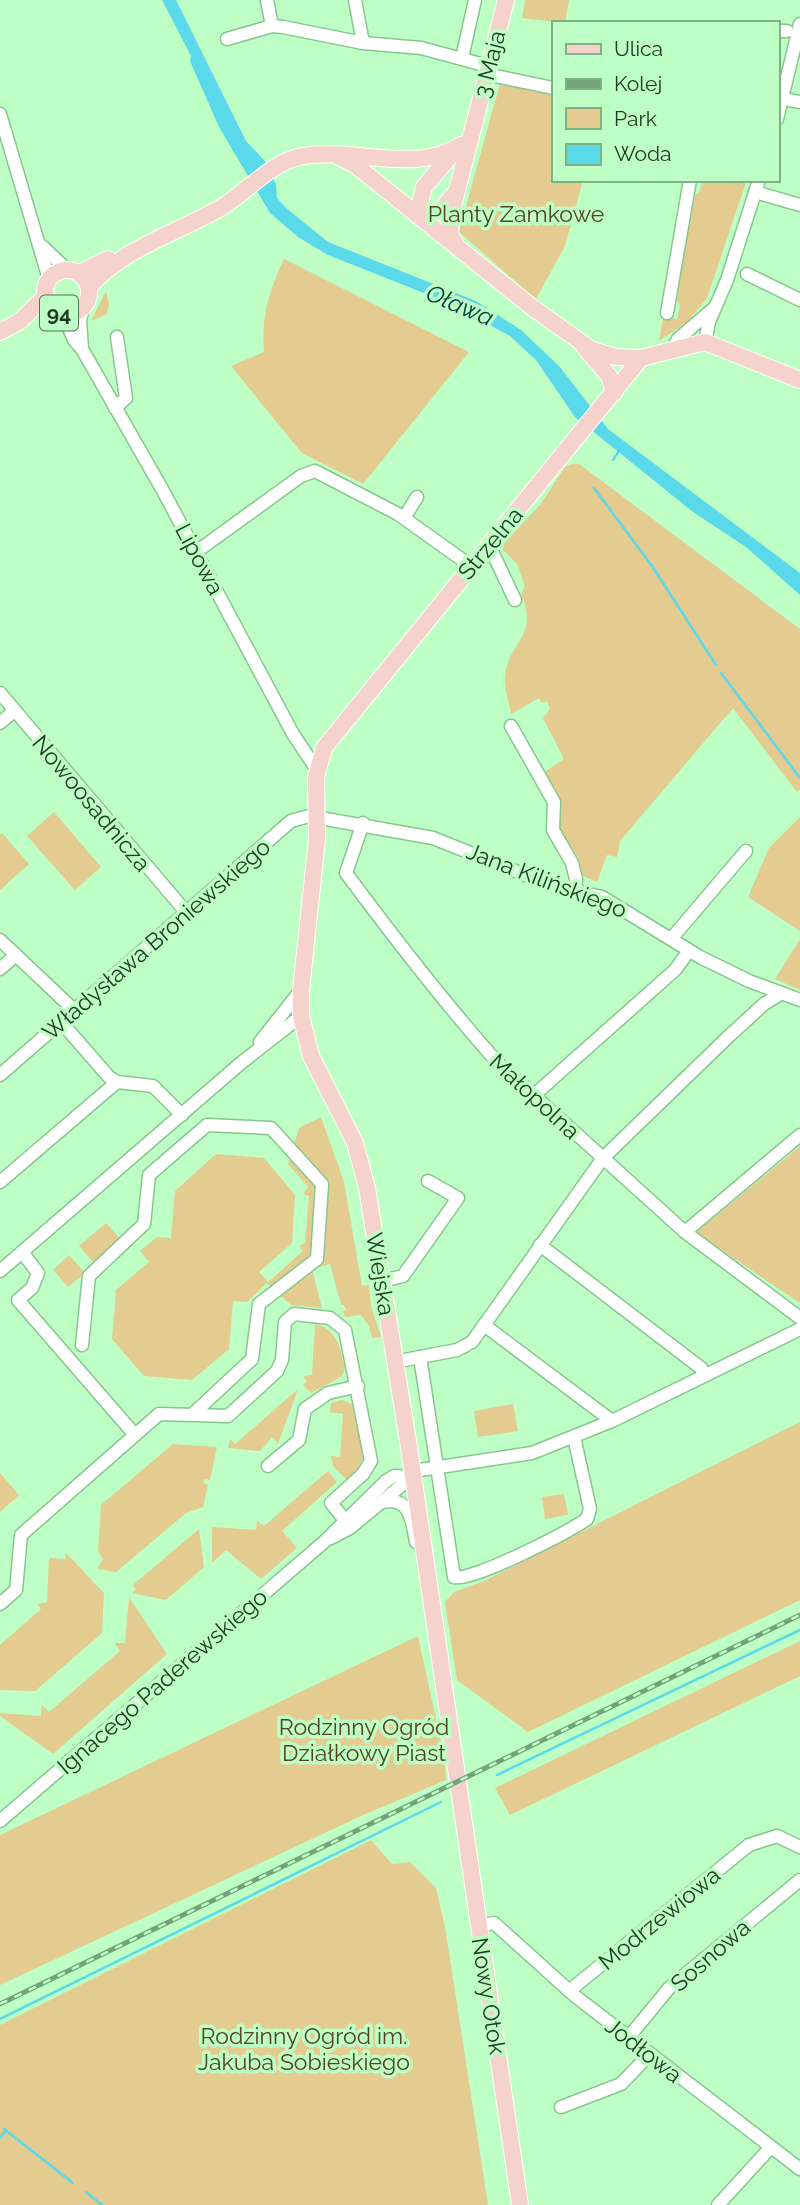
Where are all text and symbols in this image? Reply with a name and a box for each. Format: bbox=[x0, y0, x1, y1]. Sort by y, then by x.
legend bbox=[552, 21, 779, 182]
street label: 3 Maja bbox=[468, 28, 510, 100]
text: Ulica bbox=[614, 36, 663, 61]
text: Kolej bbox=[614, 71, 662, 96]
text: Park bbox=[614, 106, 657, 131]
text: Woda bbox=[614, 141, 672, 166]
park label: Planty Zamkowe bbox=[428, 200, 604, 227]
water label: Oława bbox=[422, 278, 498, 332]
road number: 94 bbox=[40, 296, 78, 330]
street label: Strzelna bbox=[452, 501, 528, 585]
street label: Lipowa bbox=[170, 519, 230, 599]
street label: Nowoosadnicza bbox=[27, 729, 157, 877]
street label: Władysława Broniewskiego bbox=[37, 833, 275, 1045]
street label: Jana Kilińskiego bbox=[463, 837, 631, 923]
street label: Małopolna bbox=[484, 1048, 586, 1144]
street label: Wiejska bbox=[361, 1231, 401, 1317]
street label: Ignacego Paderewskiego bbox=[52, 1583, 272, 1779]
park label: Rodzinny Ogród Działkowy Piast bbox=[279, 1713, 449, 1766]
street label: Modrzewiowa bbox=[593, 1861, 725, 1975]
street label: Sosnowa bbox=[665, 1913, 755, 1997]
street label: Nowy Otok bbox=[466, 1936, 512, 2056]
street label: Jodłowa bbox=[600, 2012, 688, 2088]
park label: Rodzinny Ogród im. Jakuba Sobieskiego bbox=[198, 2022, 410, 2075]

